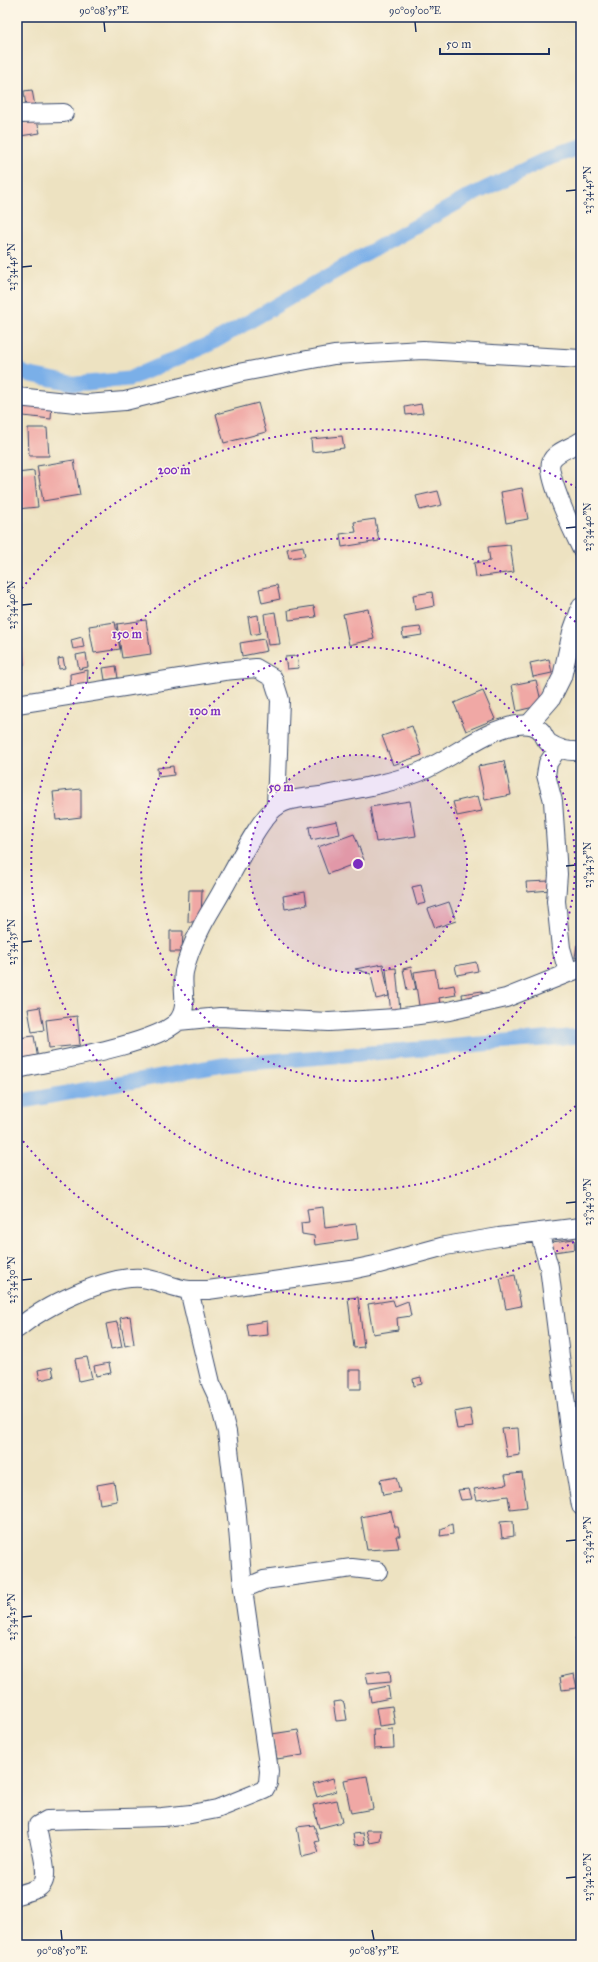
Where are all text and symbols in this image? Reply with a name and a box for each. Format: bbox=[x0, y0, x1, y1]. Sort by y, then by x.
text: 90°08'55"E bbox=[79, 5, 129, 17]
text: 90°09'00"E bbox=[389, 5, 441, 17]
scale bar bbox=[440, 30, 549, 56]
text: 50 m bbox=[446, 37, 471, 51]
text: 23°34'45"N bbox=[582, 165, 594, 214]
text: 23°34'45"N bbox=[6, 242, 18, 291]
text: 200 m bbox=[158, 463, 191, 477]
text: 23°34'40"N bbox=[582, 502, 594, 552]
text: 23°34'40"N bbox=[6, 580, 18, 630]
text: 150 m bbox=[112, 627, 143, 641]
text: 100 m bbox=[189, 704, 222, 718]
text: 50 m bbox=[268, 780, 295, 794]
text: 23°34'35"N bbox=[582, 841, 594, 888]
centre of rings bbox=[351, 857, 365, 871]
text: 23°34'35"N bbox=[6, 918, 18, 965]
text: 23°34'30"N bbox=[582, 1178, 594, 1226]
text: 23°34'30"N bbox=[6, 1256, 18, 1304]
text: 23°34'25"N bbox=[582, 1516, 594, 1564]
text: 23°34'25"N bbox=[6, 1593, 18, 1641]
text: 23°34'20"N bbox=[582, 1852, 594, 1901]
text: 90°08'50"E bbox=[37, 1945, 87, 1957]
text: 90°08'55"E bbox=[349, 1945, 399, 1957]

